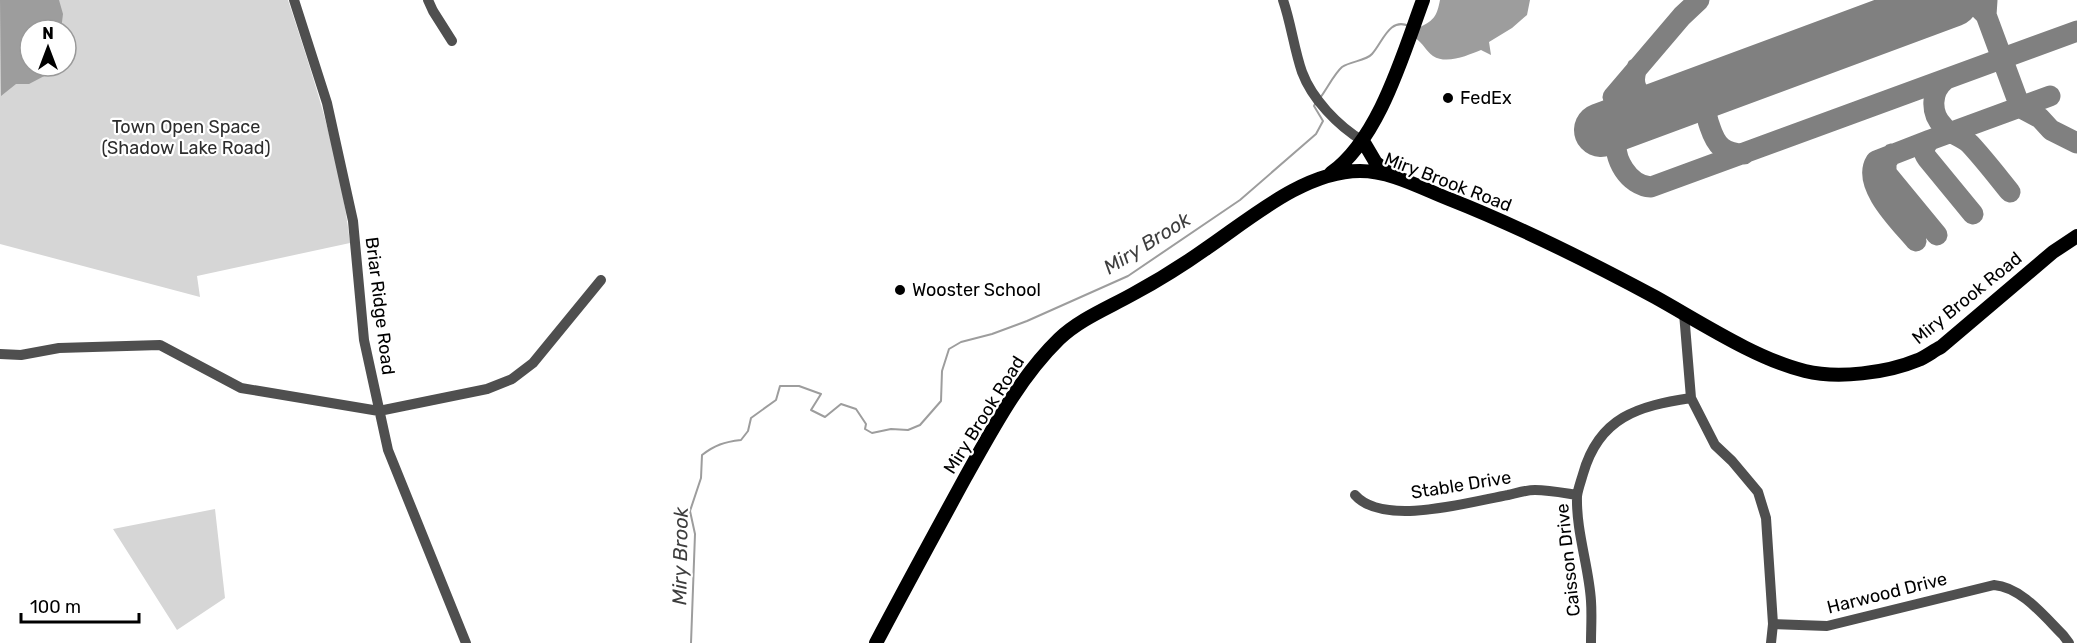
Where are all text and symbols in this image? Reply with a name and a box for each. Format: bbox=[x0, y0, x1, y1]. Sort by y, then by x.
north arrow bbox=[18, 18, 78, 78]
text: N bbox=[42, 24, 54, 43]
place label: FedEx bbox=[1460, 87, 1512, 109]
marker: FedEx bbox=[1441, 91, 1455, 105]
park label: Town Open Space (Shadow Lake Road) bbox=[101, 116, 271, 159]
street label: Miry Brook Road bbox=[1381, 148, 1515, 216]
water label: Miry Brook bbox=[1099, 206, 1196, 279]
street label: Briar Ridge Road bbox=[361, 236, 399, 376]
street label: Miry Brook Road bbox=[1908, 247, 2026, 349]
place label: Wooster School bbox=[912, 279, 1041, 301]
marker: Wooster School bbox=[893, 283, 907, 297]
street label: Miry Brook Road bbox=[939, 352, 1029, 478]
street label: Stable Drive bbox=[1409, 466, 1513, 504]
street label: Caisson Drive bbox=[1551, 502, 1585, 618]
water label: Miry Brook bbox=[667, 506, 693, 605]
street label: Harwood Drive bbox=[1825, 567, 1949, 619]
scale bar bbox=[21, 586, 140, 624]
text: 100 m bbox=[30, 596, 81, 618]

